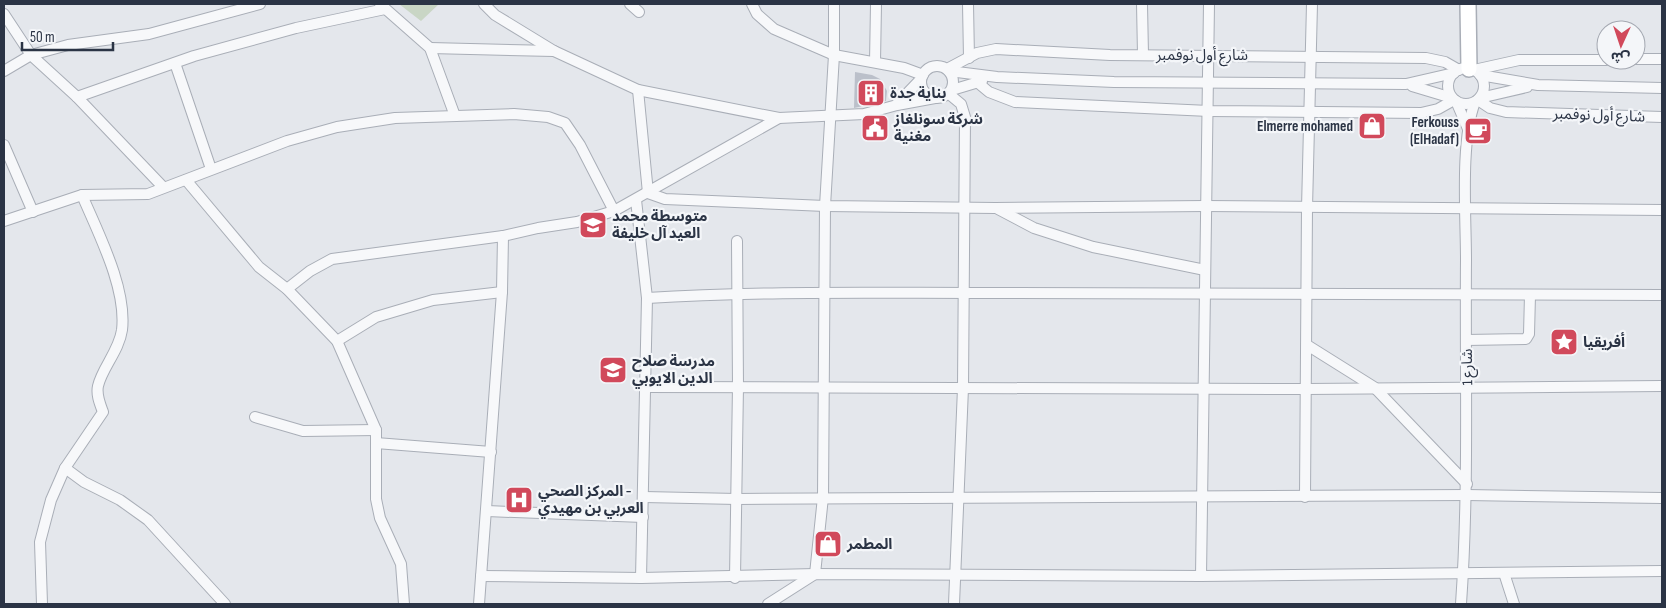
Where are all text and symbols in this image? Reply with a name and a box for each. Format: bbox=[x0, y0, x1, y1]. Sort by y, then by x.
scale bar bbox=[22, 20, 114, 52]
north arrow bbox=[1596, 20, 1646, 70]
text: 50 m bbox=[30, 28, 55, 47]
street label: شارع أول نوفمبر bbox=[1155, 46, 1248, 67]
text: ش bbox=[1610, 48, 1630, 66]
building icon: بناية جدة bbox=[856, 78, 886, 108]
place label: بناية جدة bbox=[890, 84, 946, 103]
street label: شارع أول نوفمبر bbox=[1551, 104, 1646, 129]
place label: شركة سونلغاز مغنية bbox=[893, 110, 983, 146]
shop icon: Elmerre mohamed bbox=[1357, 111, 1387, 141]
public building icon: شركة سونلغاز مغنية bbox=[860, 113, 890, 143]
place label: Ferkouss (ElHadaf) bbox=[1410, 113, 1459, 149]
cafe icon: Ferkouss (ElHadaf) bbox=[1463, 116, 1493, 146]
place label: Elmerre mohamed bbox=[1257, 117, 1353, 136]
place label: متوسطة محمد العيد آل خليفة bbox=[612, 207, 708, 243]
school or university icon: متوسطة محمد العيد آل خليفة bbox=[578, 210, 608, 240]
place icon: أفريقيا bbox=[1549, 327, 1579, 357]
place label: أفريقيا bbox=[1583, 332, 1625, 352]
street label: شارع 1 bbox=[1458, 348, 1479, 386]
place label: مدرسة صلاح الدين الايوبي bbox=[632, 352, 715, 389]
school or university icon: مدرسة صلاح الدين الايوبي bbox=[598, 355, 628, 385]
place label: المركز الصحي - العربي بن مهيدي bbox=[538, 482, 644, 519]
hospital icon: المركز الصحي - العربي بن مهيدي bbox=[504, 485, 534, 515]
shop icon: المطمر bbox=[813, 529, 843, 559]
place label: المطمر bbox=[846, 535, 892, 554]

